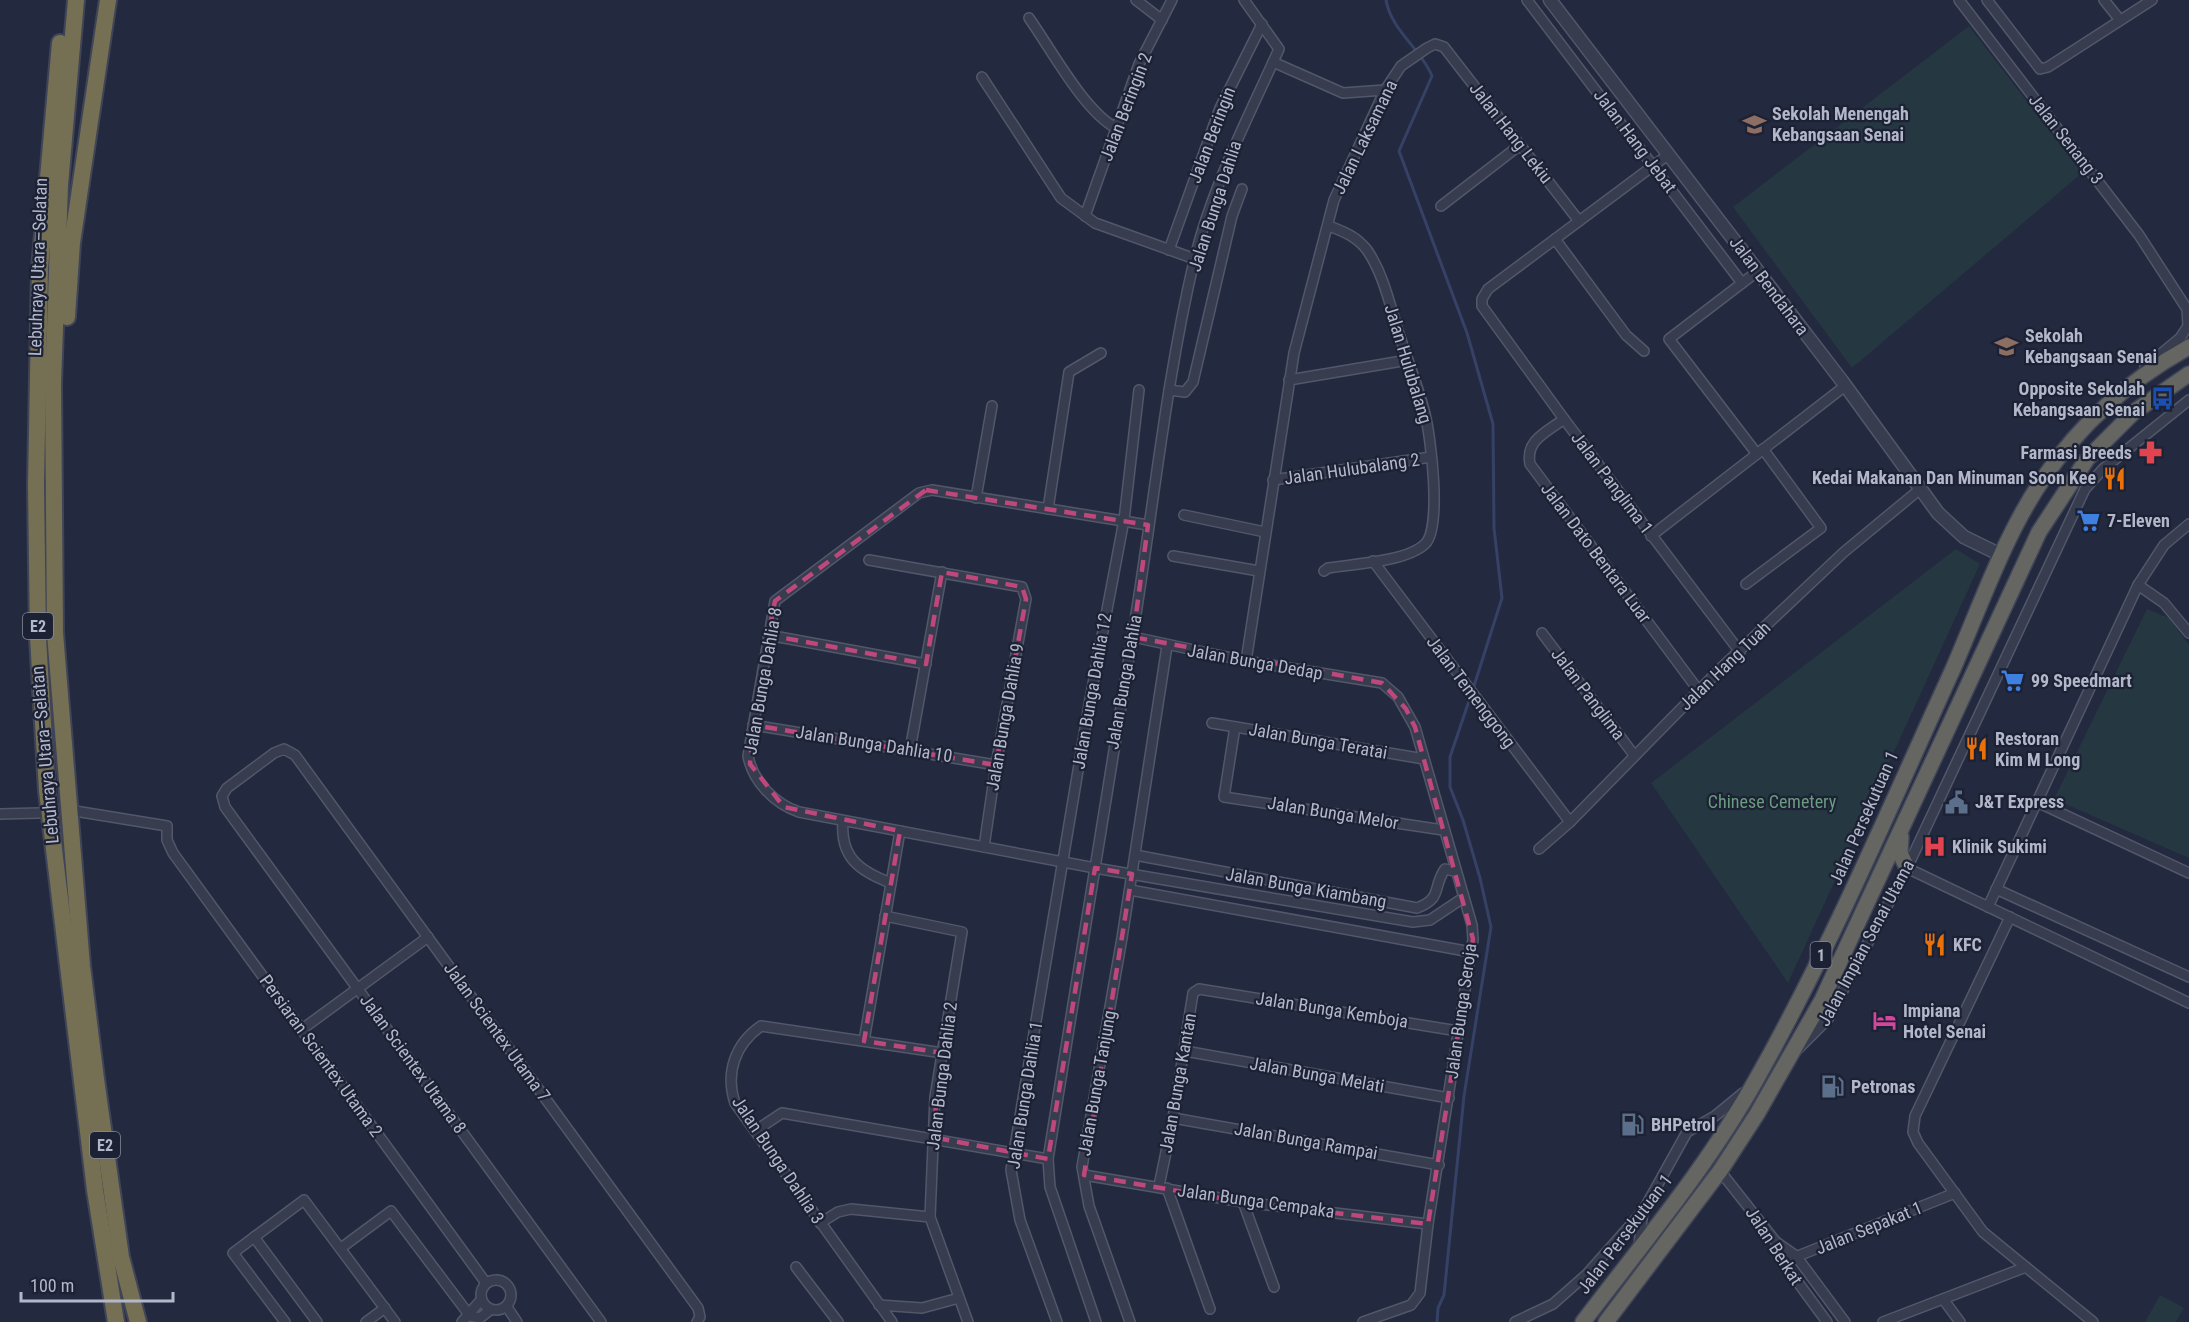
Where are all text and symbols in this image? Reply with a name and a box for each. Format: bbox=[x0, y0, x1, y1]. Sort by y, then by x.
street label: Jalan Beringin 2 bbox=[1095, 50, 1156, 164]
street label: Jalan Laksamana bbox=[1328, 76, 1401, 197]
street label: Jalan Hang Lekiu bbox=[1465, 78, 1557, 187]
street label: Jalan Beringin bbox=[1184, 84, 1239, 186]
street label: Jalan Hang Jebat bbox=[1590, 85, 1681, 197]
street label: Jalan Senang 3 bbox=[2025, 89, 2108, 188]
place label: Sekolah Menengah Kebangsaan Senai bbox=[1772, 103, 1909, 145]
school or university icon: Sekolah Menengah Kebangsaan Senai bbox=[1741, 111, 1767, 137]
street label: Jalan Bunga Dahlia bbox=[1183, 138, 1246, 274]
street label: Lebuhraya Utara–Selatan bbox=[24, 178, 51, 356]
street label: Jalan Bendahara bbox=[1725, 232, 1813, 339]
street label: Jalan Hulubalang bbox=[1380, 302, 1437, 426]
place label: Sekolah Kebangsaan Senai bbox=[2025, 325, 2157, 367]
school or university icon: Sekolah Kebangsaan Senai bbox=[1994, 333, 2020, 359]
place label: Opposite Sekolah Kebangsaan Senai bbox=[2013, 378, 2145, 420]
bus stop icon: Opposite Sekolah Kebangsaan Senai bbox=[2150, 386, 2176, 412]
street label: Jalan Panglima 1 bbox=[1567, 427, 1658, 538]
pharmacy icon: Farmasi Breeds bbox=[2137, 440, 2163, 466]
place label: Farmasi Breeds bbox=[2020, 442, 2132, 463]
street label: Jalan Hulubalang 2 bbox=[1283, 449, 1421, 488]
restaurant icon: Kedai Makanan Dan Minuman Soon Kee bbox=[2101, 465, 2127, 491]
place label: Kedai Makanan Dan Minuman Soon Kee bbox=[1812, 467, 2096, 488]
street label: Jalan Dato Bentara Luar bbox=[1537, 479, 1656, 627]
supermarket icon: 7-Eleven bbox=[2076, 508, 2102, 534]
place label: 7-Eleven bbox=[2107, 510, 2170, 531]
street label: Jalan Bunga Dahlia 8 bbox=[739, 606, 786, 756]
street label: Jalan Bunga Dahlia 12 bbox=[1067, 611, 1116, 771]
road number: E2 bbox=[23, 613, 53, 639]
street label: Jalan Bunga Dahlia bbox=[1101, 613, 1146, 751]
street label: Jalan Hang Tuah bbox=[1675, 617, 1775, 714]
street label: Jalan Temenggong bbox=[1423, 632, 1520, 752]
street label: Jalan Bunga Dedap bbox=[1186, 639, 1324, 684]
street label: Jalan Bunga Dahlia 9 bbox=[981, 642, 1028, 792]
street label: Jalan Panglima bbox=[1547, 644, 1630, 744]
street label: Lebuhraya Utara–Selatan bbox=[26, 665, 63, 845]
supermarket icon: 99 Speedmart bbox=[2000, 668, 2026, 694]
place label: 99 Speedmart bbox=[2031, 670, 2132, 691]
street label: Jalan Bunga Teratai bbox=[1247, 718, 1389, 763]
street label: Jalan Bunga Dahlia 10 bbox=[794, 721, 954, 766]
place label: Restoran Kim M Long bbox=[1995, 728, 2080, 770]
restaurant icon: Restoran Kim M Long bbox=[1964, 736, 1990, 762]
street label: Jalan Persekutuan 1 bbox=[1825, 747, 1903, 888]
public building icon: J&T Express bbox=[1944, 789, 1970, 815]
park label: Chinese Cemetery bbox=[1708, 791, 1837, 812]
place label: J&T Express bbox=[1975, 791, 2064, 812]
street label: Jalan Bunga Melor bbox=[1266, 792, 1401, 833]
hospital icon: Klinik Sukimi bbox=[1921, 834, 1947, 860]
place label: Klinik Sukimi bbox=[1952, 836, 2047, 857]
street label: Jalan Impian Senai Utama bbox=[1813, 856, 1918, 1029]
street label: Jalan Bunga Kiambang bbox=[1224, 863, 1388, 912]
restaurant icon: KFC bbox=[1922, 932, 1948, 958]
place label: KFC bbox=[1953, 934, 1982, 955]
street label: Jalan Bunga Seroja bbox=[1441, 942, 1480, 1080]
road number: 1 bbox=[1810, 942, 1832, 968]
street label: Jalan Scientex Utama 7 bbox=[440, 958, 555, 1105]
street label: Persiaran Scientex Utama 2 bbox=[256, 971, 387, 1141]
street label: Jalan Bunga Kemboja bbox=[1254, 987, 1410, 1032]
street label: Jalan Scientex Utama 8 bbox=[356, 990, 471, 1137]
street label: Jalan Bunga Dahlia 2 bbox=[922, 1000, 961, 1151]
place label: Impiana Hotel Senai bbox=[1903, 1000, 1986, 1042]
street label: Jalan Bunga Tanjung bbox=[1073, 1008, 1120, 1157]
hotel icon: Impiana Hotel Senai bbox=[1872, 1008, 1898, 1034]
street label: Jalan Bunga Kantan bbox=[1155, 1011, 1200, 1154]
street label: Jalan Bunga Dahlia 1 bbox=[1002, 1020, 1047, 1170]
street label: Jalan Bunga Melati bbox=[1248, 1052, 1386, 1097]
fuel station icon: Petronas bbox=[1820, 1074, 1846, 1100]
place label: Petronas bbox=[1851, 1076, 1915, 1097]
street label: Jalan Bunga Dahlia 3 bbox=[728, 1092, 829, 1227]
fuel station icon: BHPetrol bbox=[1620, 1112, 1646, 1138]
place label: BHPetrol bbox=[1651, 1114, 1716, 1135]
street label: Jalan Bunga Rampai bbox=[1233, 1118, 1379, 1163]
road number: E2 bbox=[90, 1132, 120, 1158]
street label: Jalan Persekutuan 1 bbox=[1573, 1170, 1676, 1298]
street label: Jalan Bunga Cempaka bbox=[1176, 1179, 1336, 1222]
street label: Jalan Sepakat 1 bbox=[1812, 1197, 1925, 1258]
street label: Jalan Berkat bbox=[1741, 1203, 1807, 1289]
scale bar bbox=[21, 1265, 172, 1303]
text: 100 m bbox=[30, 1275, 74, 1296]

